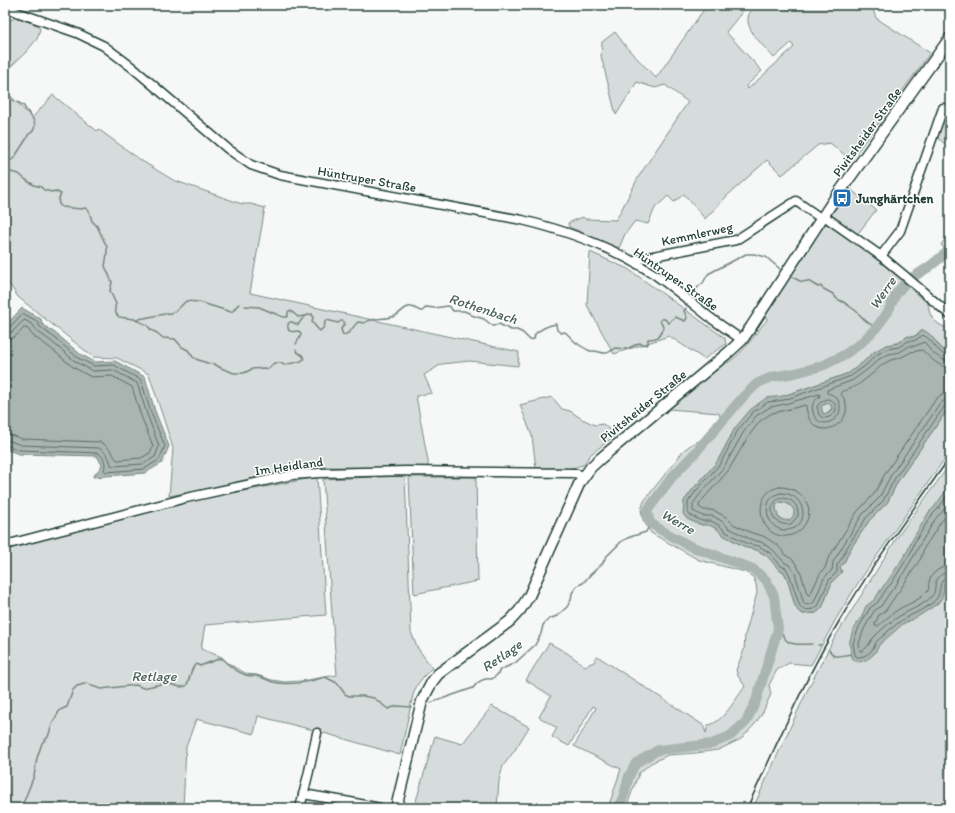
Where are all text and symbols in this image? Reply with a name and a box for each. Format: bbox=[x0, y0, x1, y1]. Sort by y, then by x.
street label: Pivitsheider Straße bbox=[830, 84, 904, 180]
street label: Hüntruper Straße bbox=[317, 163, 417, 195]
bus stop icon: Junghärtchen bbox=[831, 187, 853, 209]
place label: Junghärtchen bbox=[855, 191, 934, 207]
street label: Kemmlerweg bbox=[660, 219, 734, 249]
street label: Hüntruper Straße bbox=[631, 244, 721, 314]
water label: Werre bbox=[866, 272, 901, 312]
water label: Rothenbach bbox=[447, 290, 520, 328]
street label: Pivitsheider Straße bbox=[597, 367, 689, 445]
street label: Im Heidland bbox=[254, 454, 324, 478]
water label: Werre bbox=[658, 506, 699, 539]
water label: Retlage bbox=[479, 635, 526, 676]
water label: Retlage bbox=[131, 668, 178, 685]

